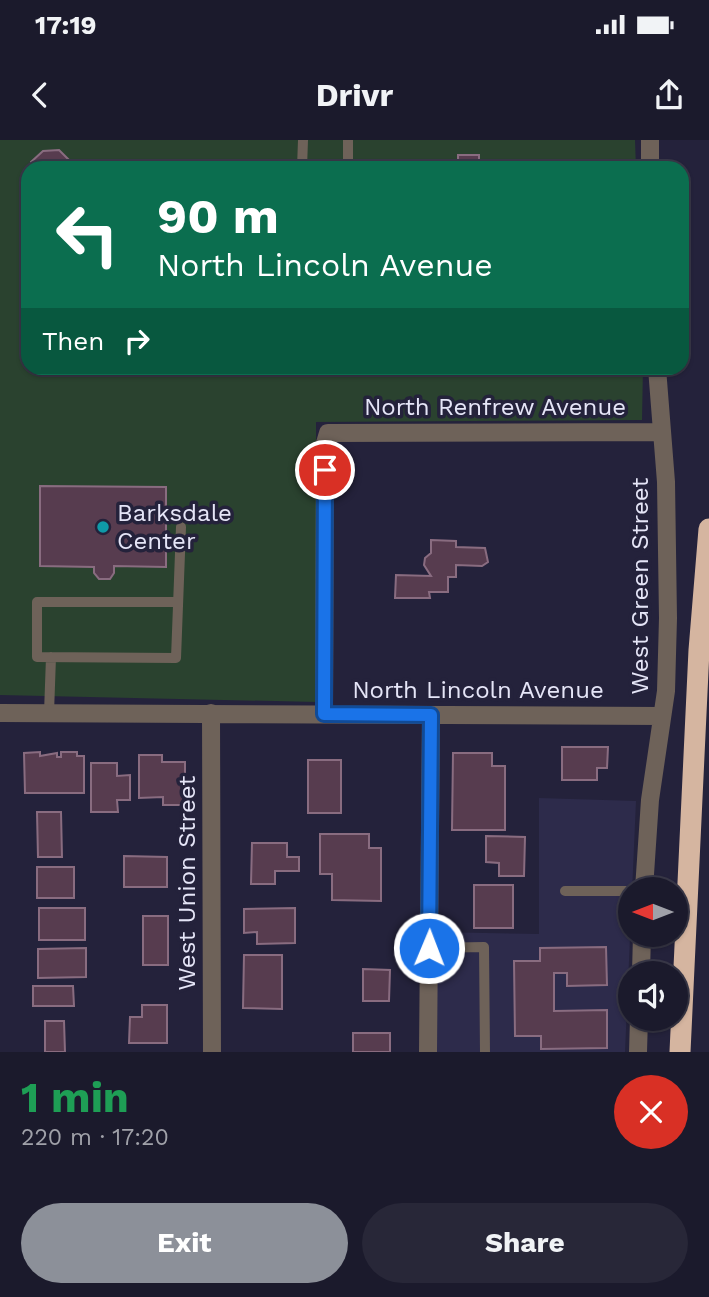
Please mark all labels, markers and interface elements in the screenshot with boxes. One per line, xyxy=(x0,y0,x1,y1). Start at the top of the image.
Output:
text: 17:19 xyxy=(35,10,97,40)
icon: back xyxy=(21,76,59,114)
text: Drivr xyxy=(316,76,393,114)
icon: share xyxy=(650,76,688,114)
text: 90 m xyxy=(157,187,279,245)
icon: left xyxy=(42,189,133,280)
text: North Lincoln Avenue xyxy=(157,246,493,284)
icon: right xyxy=(118,322,156,360)
text: Then xyxy=(42,326,104,356)
street label: North Renfrew Avenue xyxy=(364,393,626,421)
pin xyxy=(295,440,355,500)
icon: arrive xyxy=(306,451,344,489)
street label: West Green Street xyxy=(626,478,654,694)
place label: Barksdale Center xyxy=(117,499,232,555)
marker: Barksdale Center xyxy=(95,519,111,535)
street label: North Lincoln Avenue xyxy=(352,676,604,704)
street label: West Union Street xyxy=(173,776,201,990)
north arrow xyxy=(618,877,688,947)
map controls xyxy=(618,877,688,1031)
position arrow xyxy=(392,911,466,985)
button: sound xyxy=(618,961,688,1031)
text: 1 min xyxy=(21,1073,129,1122)
button: close xyxy=(614,1075,688,1149)
text: 220 m · 17:20 xyxy=(21,1124,169,1151)
button: Exit xyxy=(21,1203,348,1283)
button: Share xyxy=(362,1203,688,1283)

